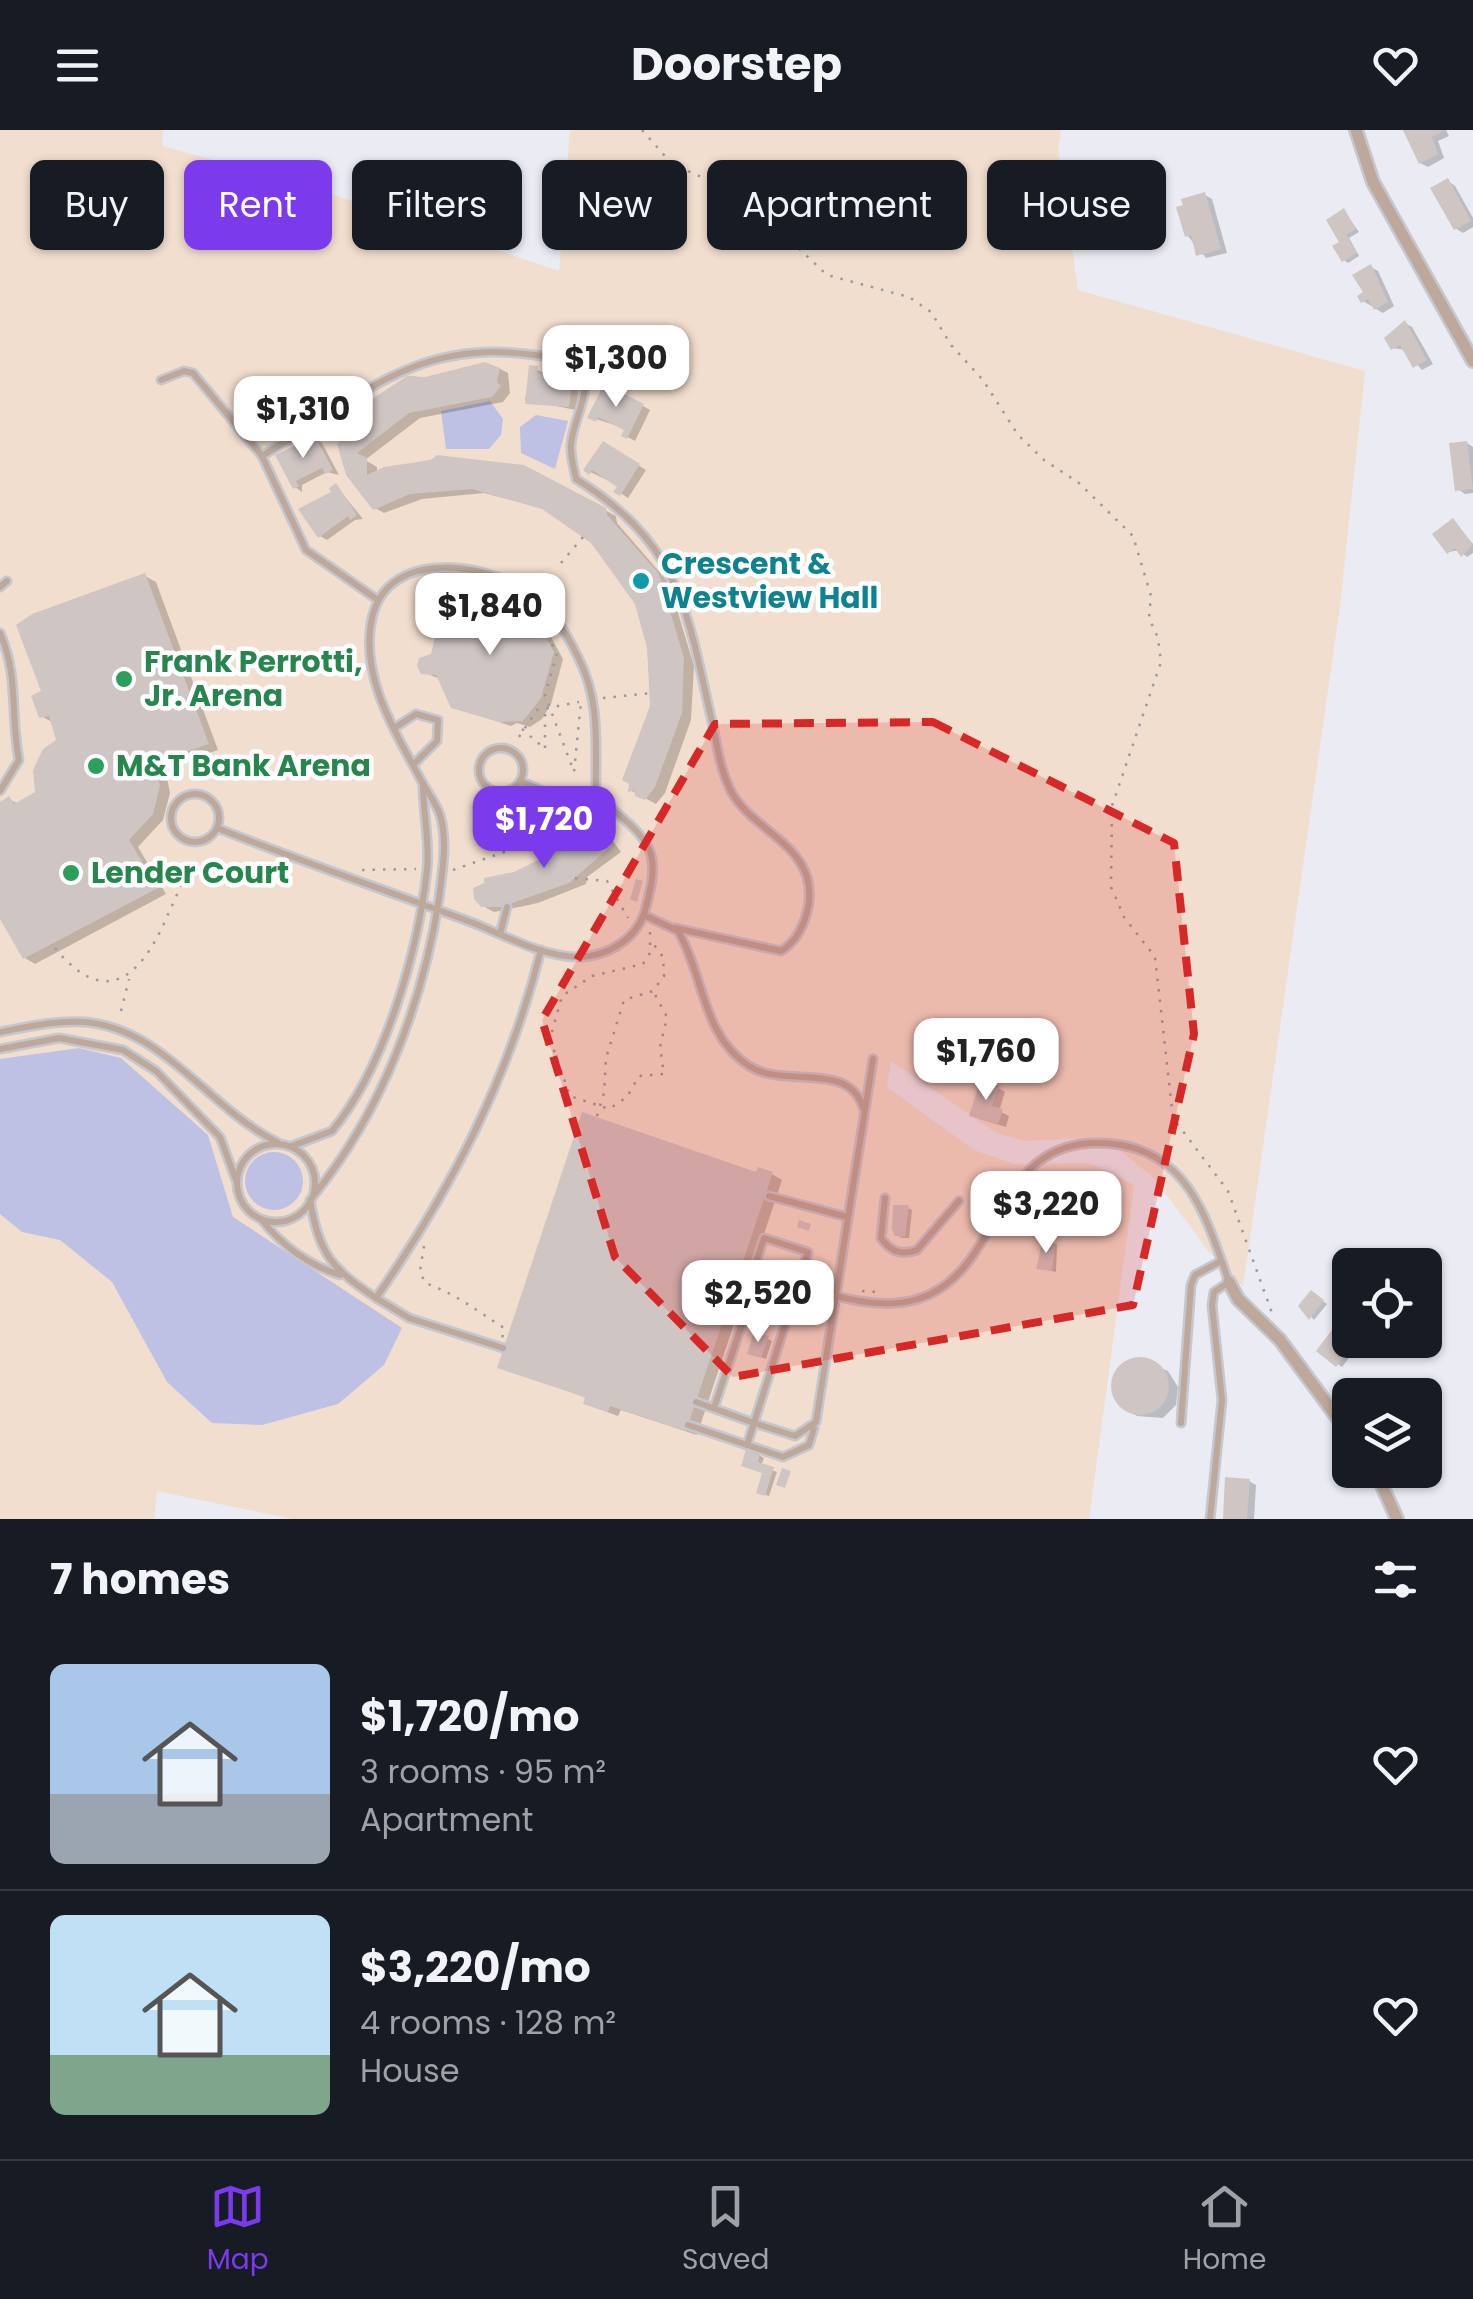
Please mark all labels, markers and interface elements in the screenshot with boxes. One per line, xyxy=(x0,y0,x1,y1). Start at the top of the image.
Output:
text: Doorstep xyxy=(631,33,842,96)
icon: menu xyxy=(50,38,105,93)
icon: heart xyxy=(1368,38,1423,93)
chip: Buy xyxy=(30,160,164,250)
chip: Rent xyxy=(184,160,332,250)
chip: Filters xyxy=(352,160,522,250)
chip: New xyxy=(542,160,687,250)
chip: Apartment xyxy=(707,160,967,250)
chip: House xyxy=(987,160,1166,250)
pin: $1,300 xyxy=(535,325,697,410)
text: $1,300 xyxy=(564,335,668,380)
pin: $1,310 xyxy=(222,376,384,461)
text: $1,310 xyxy=(256,386,350,431)
place label: Crescent & Westview Hall xyxy=(661,542,878,619)
marker: Crescent & Westview Hall xyxy=(630,570,652,592)
pin: $1,840 xyxy=(409,573,571,658)
text: $1,840 xyxy=(437,583,543,628)
place label: Frank Perrotti, Jr. Arena xyxy=(144,640,363,717)
marker: Frank Perrotti, Jr. Arena xyxy=(113,668,135,690)
place label: M&T Bank Arena xyxy=(116,744,371,787)
marker: M&T Bank Arena xyxy=(85,755,107,777)
pin: $1,720 xyxy=(463,786,625,871)
text: $1,720 xyxy=(495,796,593,841)
place label: Lender Court xyxy=(91,851,289,894)
marker: Lender Court xyxy=(60,862,82,884)
pin: $1,760 xyxy=(905,1018,1067,1103)
text: $1,760 xyxy=(936,1028,1036,1073)
pin: $3,220 xyxy=(965,1171,1127,1256)
text: $3,220 xyxy=(992,1181,1100,1226)
map controls xyxy=(1332,1248,1442,1488)
button: locate xyxy=(1332,1248,1442,1358)
pin: $2,520 xyxy=(677,1260,839,1345)
text: $2,520 xyxy=(704,1270,812,1315)
button: layers xyxy=(1332,1378,1442,1488)
text: 7 homes xyxy=(50,1550,230,1609)
icon: filters xyxy=(1368,1552,1423,1607)
text: $1,720/mo xyxy=(360,1687,580,1746)
icon: home xyxy=(130,1704,250,1824)
icon: heart xyxy=(1368,1737,1423,1792)
text: 3 rooms · 95 m² xyxy=(360,1749,606,1794)
text: Apartment xyxy=(360,1797,533,1842)
text: $3,220/mo xyxy=(360,1938,591,1997)
icon: home xyxy=(130,1955,250,2075)
icon: heart xyxy=(1368,1988,1423,2043)
text: 4 rooms · 128 m² xyxy=(360,2000,616,2045)
text: House xyxy=(360,2048,460,2093)
tab: Map xyxy=(207,2179,269,2281)
tab: Saved xyxy=(682,2179,769,2281)
tab: Home xyxy=(1183,2179,1266,2281)

